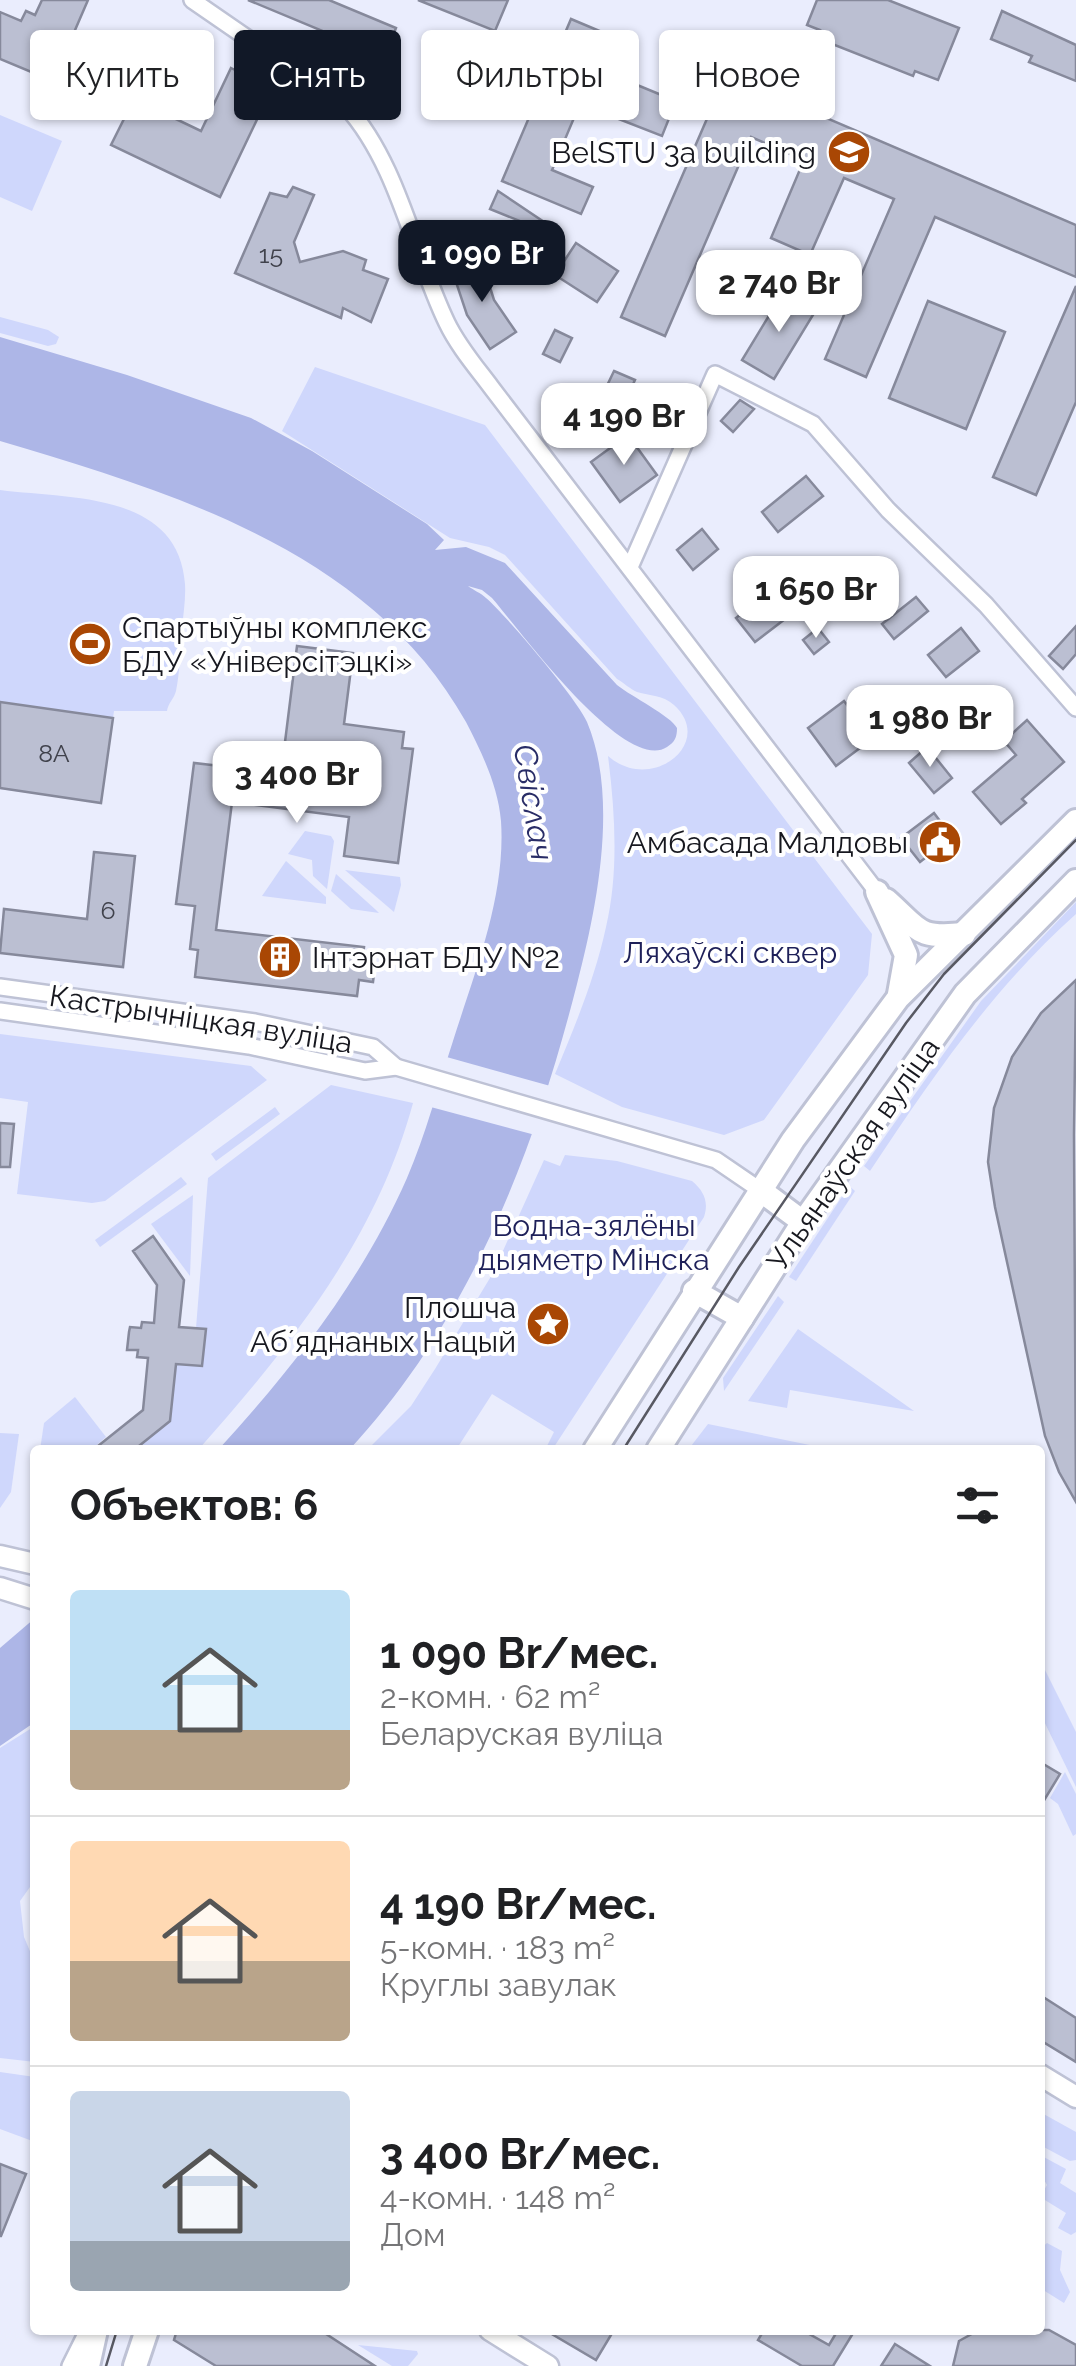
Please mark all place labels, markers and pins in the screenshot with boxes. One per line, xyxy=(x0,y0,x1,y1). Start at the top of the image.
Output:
school or university icon: BelSTU 3a building xyxy=(826,129,872,175)
place label: BelSTU 3a building xyxy=(551,135,816,170)
pin: 1 090 Br xyxy=(379,220,585,305)
pin: 2 740 Br xyxy=(676,250,882,335)
pin: 4 190 Br xyxy=(521,383,727,468)
pin: 1 650 Br xyxy=(713,556,919,641)
place label: Спартыўны комплекс БДУ «Універсітэцкі» xyxy=(122,610,428,679)
sports icon: Спартыўны комплекс БДУ «Універсітэцкі» xyxy=(67,621,113,667)
pin: 1 980 Br xyxy=(827,685,1033,770)
pin: 3 400 Br xyxy=(194,741,400,826)
public building icon: Амбасада Малдовы xyxy=(917,819,963,865)
place label: Амбасада Малдовы xyxy=(627,825,908,860)
building icon: Інтэрнат БДУ №2 xyxy=(257,934,303,980)
place label: Інтэрнат БДУ №2 xyxy=(312,940,560,975)
place label: Плошча Абʼяднаных Нацый xyxy=(250,1290,516,1359)
place icon: Плошча Абʼяднаных Нацый xyxy=(525,1301,571,1347)

